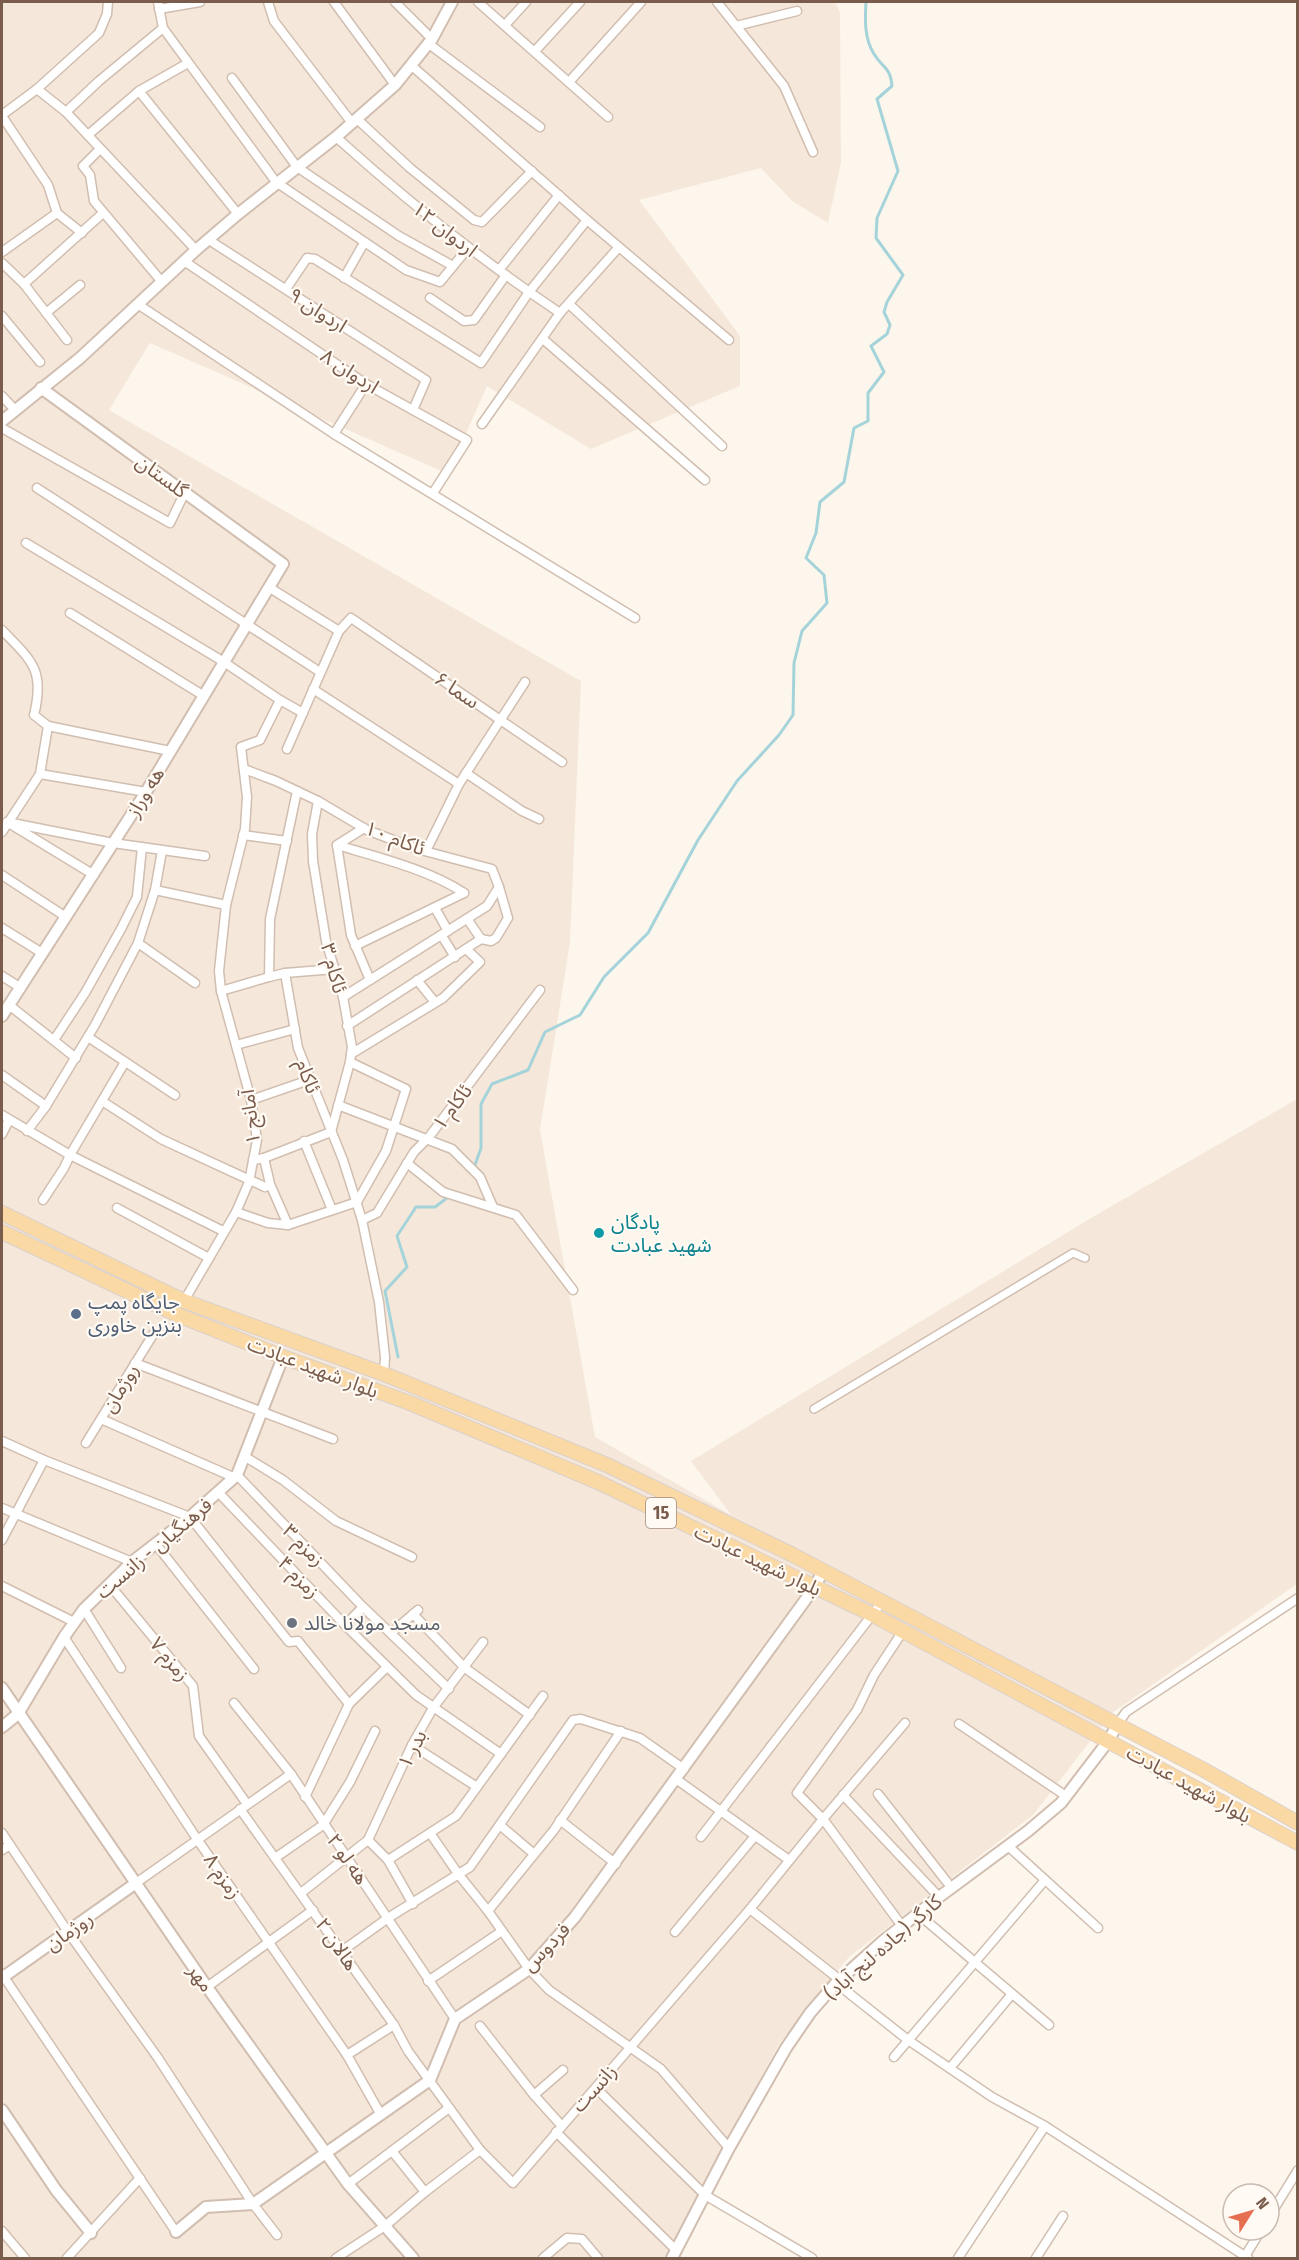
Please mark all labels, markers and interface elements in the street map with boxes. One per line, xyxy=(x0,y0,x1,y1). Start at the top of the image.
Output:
street label: اردوان ۱۲ xyxy=(408,196,482,262)
street label: اردوان ۹ xyxy=(284,282,352,338)
street label: اردوان ۸ xyxy=(316,343,384,399)
street label: گلستان xyxy=(131,449,193,503)
street label: سما ۶ xyxy=(430,666,484,714)
street label: هه وراز xyxy=(120,763,169,822)
street label: ئاکام ۱۰ xyxy=(360,816,428,863)
street label: ئاکام ۳ xyxy=(313,940,352,997)
street label: ئاکام xyxy=(288,1055,325,1098)
street label: ئاکام ۱ xyxy=(427,1079,479,1136)
street label: آمانج ۱ xyxy=(235,1086,268,1146)
place label: پادگان شهید عبادت xyxy=(611,1210,712,1257)
marker: پادگان شهید عبادت xyxy=(592,1226,606,1240)
place label: جایگاه پمپ بنزین خاوری xyxy=(88,1290,182,1337)
marker: جایگاه پمپ بنزین خاوری xyxy=(69,1307,83,1321)
street label: بلوار شهید عبادت xyxy=(244,1331,382,1403)
street label: روژمان xyxy=(96,1359,144,1417)
street label: فرهنگیان - زانست xyxy=(91,1492,217,1604)
road number: 15 xyxy=(646,1498,676,1528)
street label: زمزم ۳ xyxy=(276,1519,330,1573)
street label: بلوار شهید عبادت xyxy=(691,1519,825,1601)
street label: زمزم ۴ xyxy=(271,1551,325,1605)
place label: مسجد مولانا خالد xyxy=(304,1611,441,1635)
marker: مسجد مولانا خالد xyxy=(285,1616,299,1630)
street label: زمزم ۷ xyxy=(143,1632,195,1688)
street label: بدر ۱ xyxy=(392,1726,432,1772)
street label: بلوار شهید عبادت xyxy=(1123,1740,1255,1828)
street label: هه لو ۲ xyxy=(322,1829,374,1889)
street label: زمزم ۸ xyxy=(196,1849,247,1905)
street label: کارگر (جاده لنج آباد) xyxy=(819,1889,949,2007)
street label: روژمان xyxy=(40,1906,98,1956)
street label: هالان ۲ xyxy=(310,1913,364,1975)
street label: فردوس xyxy=(517,1917,575,1977)
street label: مهر xyxy=(182,1959,219,1997)
street label: زانست xyxy=(566,2059,622,2117)
north arrow xyxy=(1221,2182,1281,2242)
text: N xyxy=(1252,2194,1273,2213)

